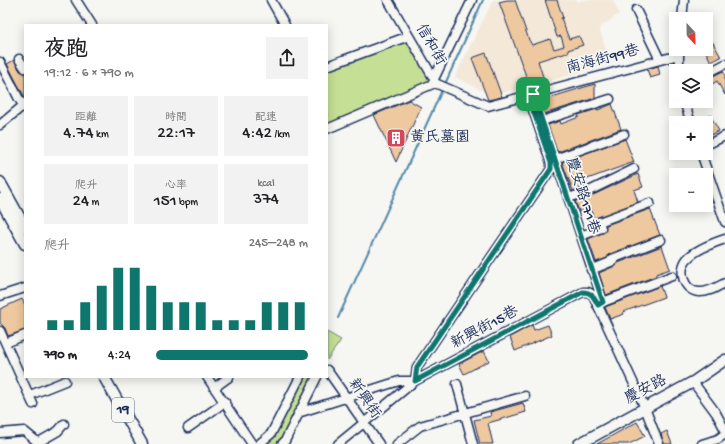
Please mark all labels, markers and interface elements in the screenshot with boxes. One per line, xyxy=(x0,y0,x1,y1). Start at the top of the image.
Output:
north arrow xyxy=(669,12,713,56)
map controls xyxy=(669,12,713,212)
street label: 信和街 xyxy=(411,21,449,69)
button: share xyxy=(266,37,308,79)
text: 夜跑 xyxy=(44,38,88,64)
street label: 南海街99巷 xyxy=(564,41,642,78)
button: layers xyxy=(669,64,713,108)
text: 19:12 · 6 × 790 m xyxy=(44,66,134,81)
pin xyxy=(516,77,550,111)
icon: arrive xyxy=(522,83,544,105)
text: 距離 xyxy=(75,112,97,124)
text: 時間 xyxy=(165,112,187,124)
text: 配速 xyxy=(255,112,277,124)
button: + xyxy=(669,116,713,160)
text: 4.74 xyxy=(63,124,93,144)
text: 22:17 xyxy=(157,124,195,144)
text: 4:42 xyxy=(242,124,272,144)
building icon: 黃氏墓園 xyxy=(385,127,407,149)
text: km xyxy=(93,129,109,141)
text: /km xyxy=(272,129,290,141)
place label: 黃氏墓園 xyxy=(410,129,470,147)
street label: 慶安路171巷 xyxy=(561,155,603,237)
button: − xyxy=(669,168,713,212)
text: kcal xyxy=(257,178,275,190)
text: 爬升 xyxy=(75,180,97,192)
text: 心率 xyxy=(165,180,187,192)
text: 374 xyxy=(253,190,279,210)
text: 24 xyxy=(73,192,89,212)
text: 151 xyxy=(154,192,177,212)
text: m xyxy=(89,197,99,209)
text: bpm xyxy=(177,197,198,209)
text: 245–248 m xyxy=(249,236,308,251)
text: 爬升 xyxy=(44,239,70,254)
street label: 新興街15巷 xyxy=(448,303,522,353)
text: 790 m xyxy=(44,348,77,363)
text: 4:24 xyxy=(108,348,131,363)
street label: 慶安路 xyxy=(622,371,670,409)
street label: 新興街 xyxy=(344,375,384,423)
road number: 19 xyxy=(112,398,134,422)

